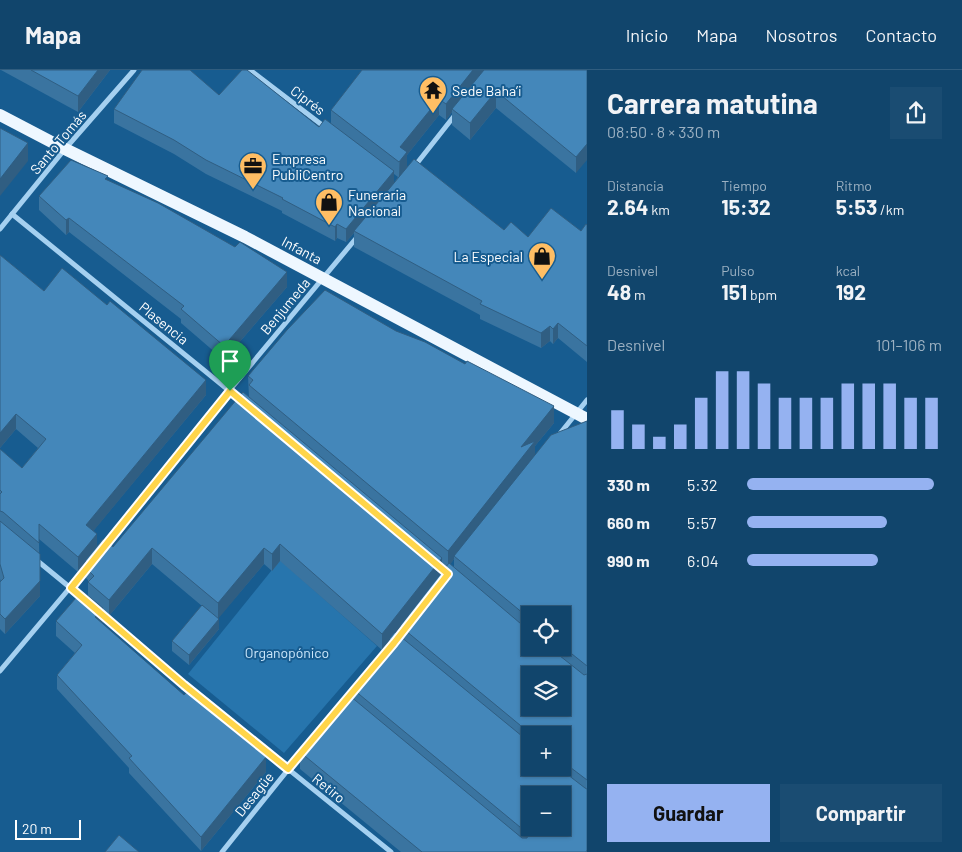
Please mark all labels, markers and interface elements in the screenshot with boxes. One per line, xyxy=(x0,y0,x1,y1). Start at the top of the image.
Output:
text: Mapa xyxy=(25,20,81,49)
text: Inicio xyxy=(626,24,668,46)
text: Mapa xyxy=(696,24,738,46)
text: Nosotros xyxy=(766,24,837,46)
text: Contacto xyxy=(865,24,937,46)
temple icon: Sede Baha’i xyxy=(418,75,448,114)
street label: Ciprés xyxy=(287,82,329,119)
place label: Sede Baha’i xyxy=(452,82,522,99)
text: Carrera matutina xyxy=(607,86,818,120)
button: share xyxy=(890,87,942,139)
street label: Santo Tomás xyxy=(26,106,90,177)
text: 08:50 · 8 × 330 m xyxy=(607,122,720,141)
place label: Empresa PubliCentro xyxy=(272,150,343,183)
office icon: Empresa PubliCentro xyxy=(238,151,268,190)
text: Distancia xyxy=(607,177,664,194)
text: Tiempo xyxy=(721,177,767,194)
text: Ritmo xyxy=(836,177,872,194)
place label: Funeraria Nacional xyxy=(348,186,406,219)
shop icon: Funeraria Nacional xyxy=(314,187,344,226)
text: 2.64 xyxy=(607,194,648,219)
text: 15:32 xyxy=(721,194,771,219)
text: 5:53 xyxy=(836,194,877,219)
text: km xyxy=(648,201,670,218)
text: /km xyxy=(877,201,904,218)
street label: Infanta xyxy=(279,232,325,268)
shop icon: La Especial xyxy=(527,241,557,280)
place label: La Especial xyxy=(454,248,523,265)
text: Desnivel xyxy=(607,262,658,279)
text: Pulso xyxy=(721,262,755,279)
text: kcal xyxy=(836,262,860,279)
street label: Benjumeda xyxy=(256,274,314,338)
text: 48 xyxy=(607,279,631,304)
text: 151 xyxy=(721,279,747,304)
text: 192 xyxy=(836,279,866,304)
text: m xyxy=(631,286,645,303)
text: bpm xyxy=(747,286,777,303)
street label: Plasencia xyxy=(136,298,192,348)
text: Desnivel xyxy=(607,335,665,354)
text: 101–106 m xyxy=(876,335,942,354)
pin xyxy=(209,340,251,391)
icon: arrive xyxy=(216,347,244,375)
text: 330 m xyxy=(607,475,650,494)
text: 5:32 xyxy=(687,475,717,494)
text: 660 m xyxy=(607,513,650,532)
text: 5:57 xyxy=(687,513,716,532)
text: 990 m xyxy=(607,551,650,570)
text: 6:04 xyxy=(687,551,719,570)
map controls xyxy=(521,606,571,836)
button: locate xyxy=(521,606,571,656)
park label: Organopónico xyxy=(245,644,329,661)
button: layers xyxy=(521,666,571,716)
button: + xyxy=(521,726,571,776)
street label: Desagüe xyxy=(231,768,277,820)
street label: Retiro xyxy=(309,770,349,806)
button: Guardar xyxy=(607,784,770,842)
button: Compartir xyxy=(780,784,942,842)
button: − xyxy=(521,786,571,836)
scale bar xyxy=(15,817,81,840)
text: 20 m xyxy=(22,820,52,837)

